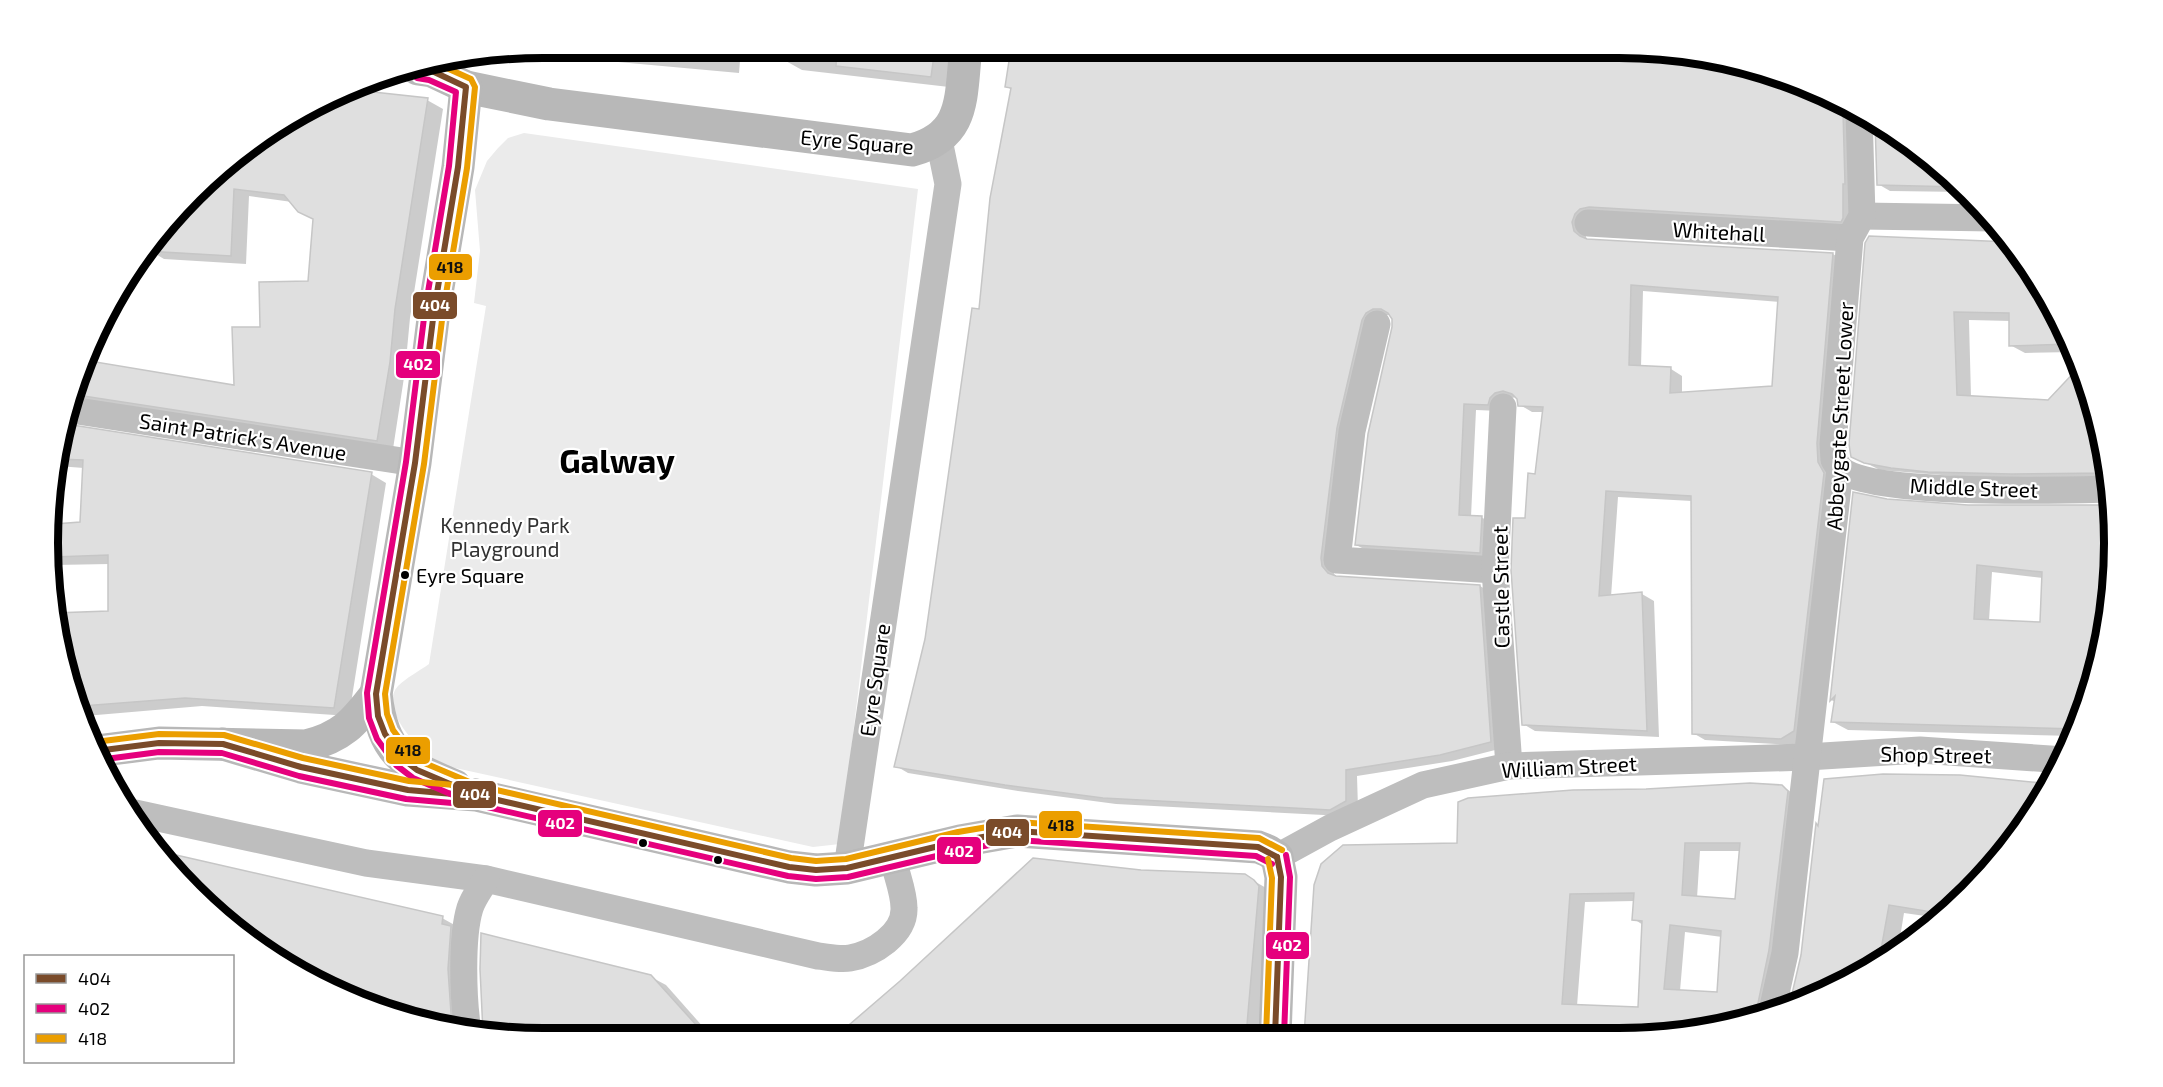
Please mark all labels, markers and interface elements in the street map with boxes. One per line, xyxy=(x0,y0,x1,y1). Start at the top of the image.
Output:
street label: Eyre Square xyxy=(799,124,915,158)
street label: Whitehall xyxy=(1672,216,1767,246)
line badge: 418 xyxy=(428,253,473,281)
text: 418 xyxy=(436,257,464,276)
line badge: 404 xyxy=(412,291,458,320)
text: 404 xyxy=(420,295,450,314)
street label: Abbeygate Street Lower xyxy=(1821,300,1858,531)
line badge: 402 xyxy=(395,350,441,379)
text: 402 xyxy=(403,354,433,373)
street label: Saint Patrick's Avenue xyxy=(138,407,348,465)
district label: Galway xyxy=(559,440,675,480)
street label: Middle Street xyxy=(1909,472,2039,502)
park label: Kennedy Park Playground xyxy=(440,512,570,561)
street label: Castle Street xyxy=(1486,525,1514,649)
place label: Eyre Square xyxy=(416,563,524,587)
marker: Eyre Square xyxy=(399,569,411,581)
street label: Eyre Square xyxy=(854,622,894,738)
line badge: 418 xyxy=(385,736,431,765)
text: 418 xyxy=(394,740,422,759)
street label: Shop Street xyxy=(1880,741,1992,767)
street label: William Street xyxy=(1501,750,1637,782)
line badge: 404 xyxy=(452,780,497,809)
text: 404 xyxy=(460,784,490,803)
line badge: 402 xyxy=(537,809,583,838)
line badge: 418 xyxy=(1038,810,1083,839)
text: 402 xyxy=(545,813,575,832)
text: 418 xyxy=(1047,815,1075,834)
line badge: 404 xyxy=(985,818,1030,847)
text: 404 xyxy=(992,822,1022,841)
line badge: 402 xyxy=(936,836,982,865)
unlabelled marker xyxy=(637,837,649,849)
text: 402 xyxy=(944,841,974,860)
unlabelled marker xyxy=(712,854,724,866)
line badge: 402 xyxy=(1265,931,1310,960)
text: 402 xyxy=(1272,935,1302,954)
legend xyxy=(24,955,234,1063)
text: 404 xyxy=(78,967,111,989)
text: 402 xyxy=(78,997,110,1019)
text: 418 xyxy=(78,1027,107,1049)

